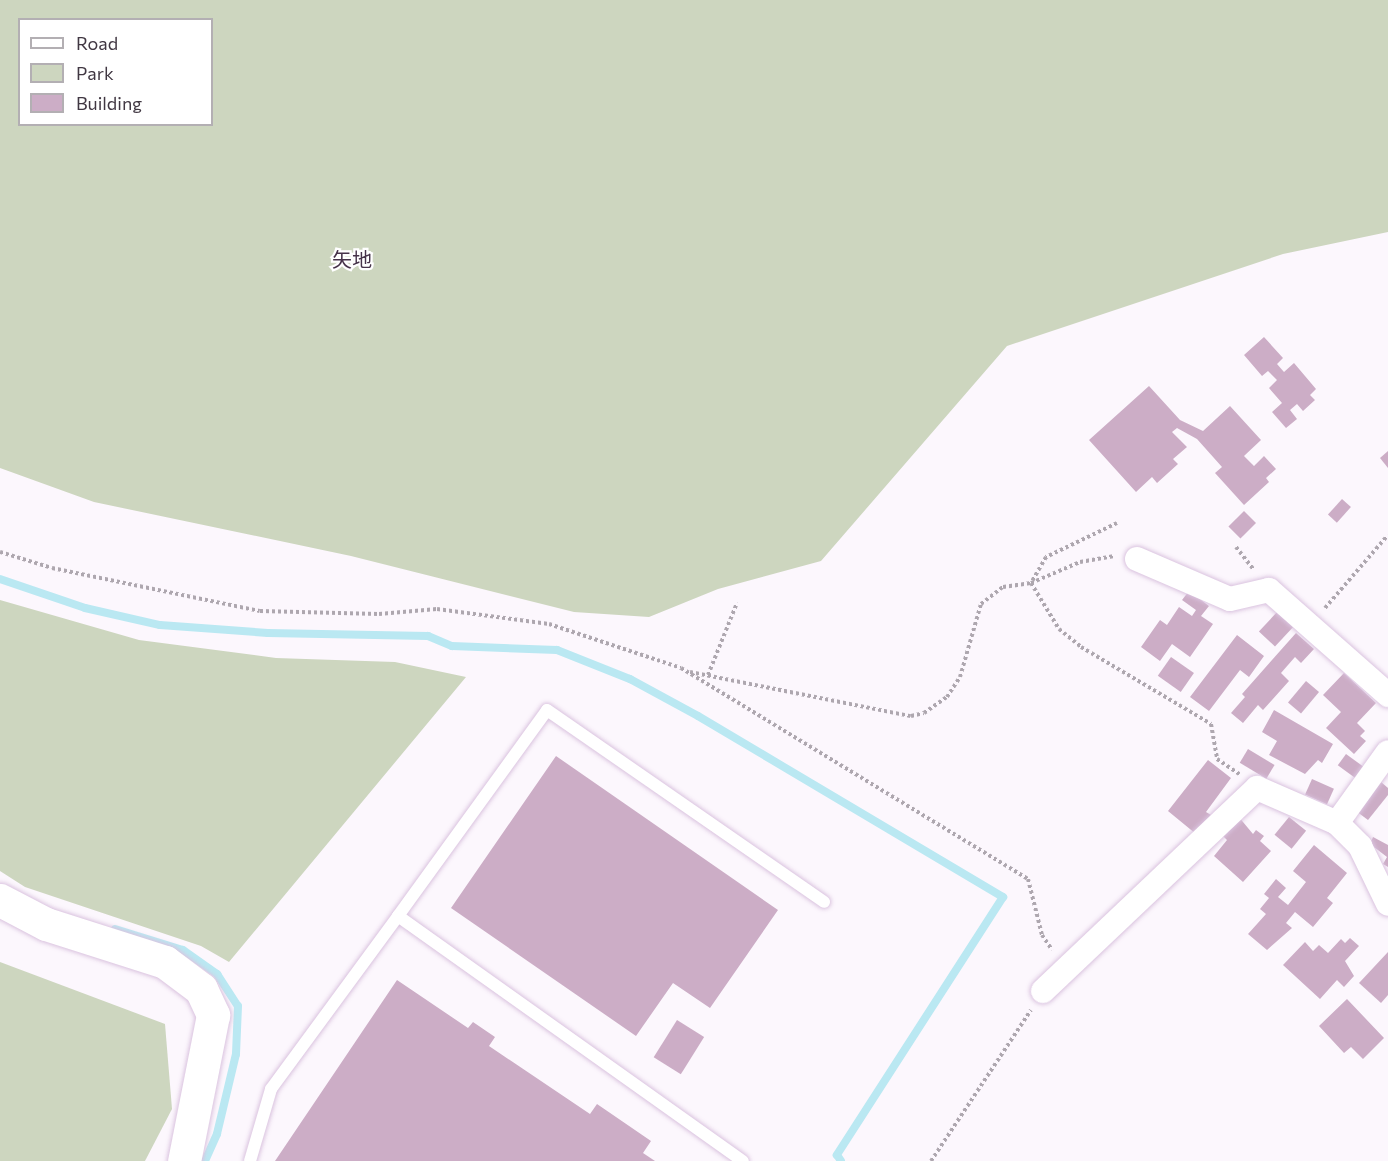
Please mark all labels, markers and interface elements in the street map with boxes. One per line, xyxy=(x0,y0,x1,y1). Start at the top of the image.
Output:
legend xyxy=(18,18,213,126)
text: Road xyxy=(76,32,118,54)
text: Park xyxy=(76,62,114,84)
text: Building xyxy=(76,92,142,114)
district label: 矢地 xyxy=(332,247,372,271)

